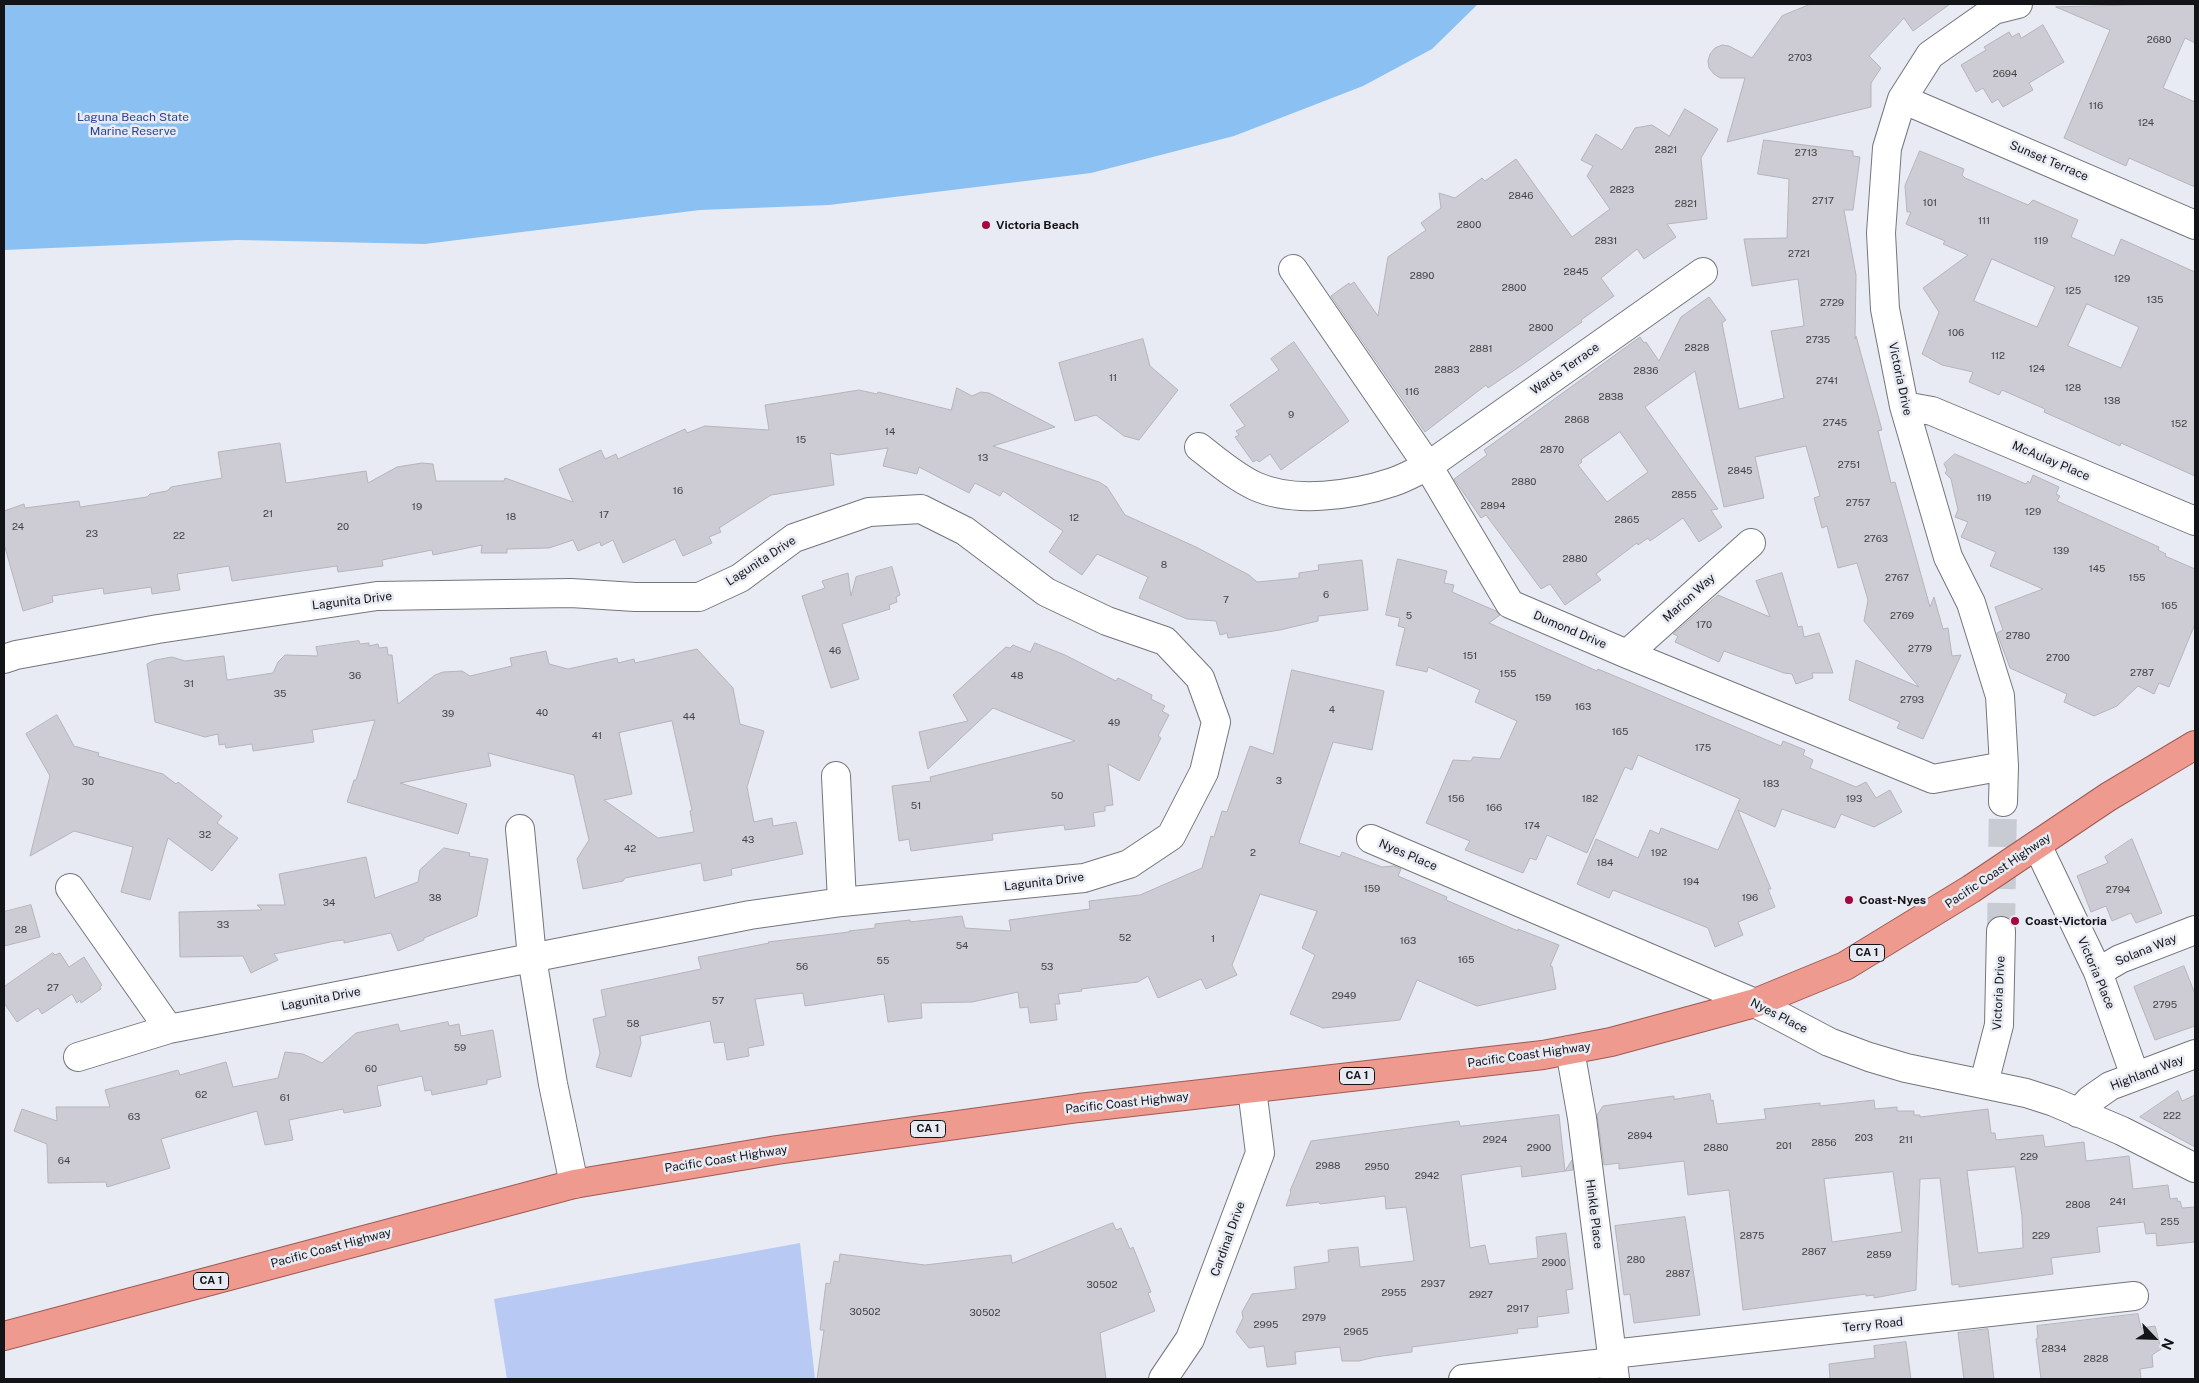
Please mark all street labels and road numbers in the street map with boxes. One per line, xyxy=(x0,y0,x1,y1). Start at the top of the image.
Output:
street label: Sunset Terrace xyxy=(2007,138,2091,184)
street label: Wards Terrace xyxy=(1528,340,1602,398)
street label: Victoria Drive xyxy=(1885,341,1915,417)
street label: McAulay Place xyxy=(2010,438,2092,484)
street label: Lagunita Drive xyxy=(723,533,799,589)
street label: Marion Way xyxy=(1660,571,1718,625)
street label: Lagunita Drive xyxy=(311,589,393,613)
street label: Dumond Drive xyxy=(1531,608,1609,652)
street label: Pacific Coast Highway xyxy=(1942,830,2054,912)
street label: Nyes Place xyxy=(1377,836,1439,874)
street label: Lagunita Drive xyxy=(1003,870,1085,894)
street label: Solana Way xyxy=(2113,931,2179,969)
street label: Victoria Place xyxy=(2074,935,2118,1011)
road number: CA 1 xyxy=(1850,944,1884,961)
street label: Victoria Drive xyxy=(1990,955,2008,1031)
street label: Lagunita Drive xyxy=(280,984,362,1014)
street label: Nyes Place xyxy=(1748,995,1810,1037)
street label: Pacific Coast Highway xyxy=(1467,1039,1591,1071)
street label: Highland Way xyxy=(2108,1052,2186,1094)
road number: CA 1 xyxy=(1340,1068,1374,1084)
street label: Pacific Coast Highway xyxy=(1064,1089,1190,1117)
road number: CA 1 xyxy=(910,1120,946,1138)
street label: Pacific Coast Highway xyxy=(664,1142,788,1176)
street label: Hinkle Place xyxy=(1583,1178,1605,1250)
street label: Cardinal Drive xyxy=(1208,1200,1248,1278)
street label: Pacific Coast Highway xyxy=(269,1225,393,1271)
road number: CA 1 xyxy=(194,1272,228,1290)
street label: Terry Road xyxy=(1842,1315,1904,1335)

